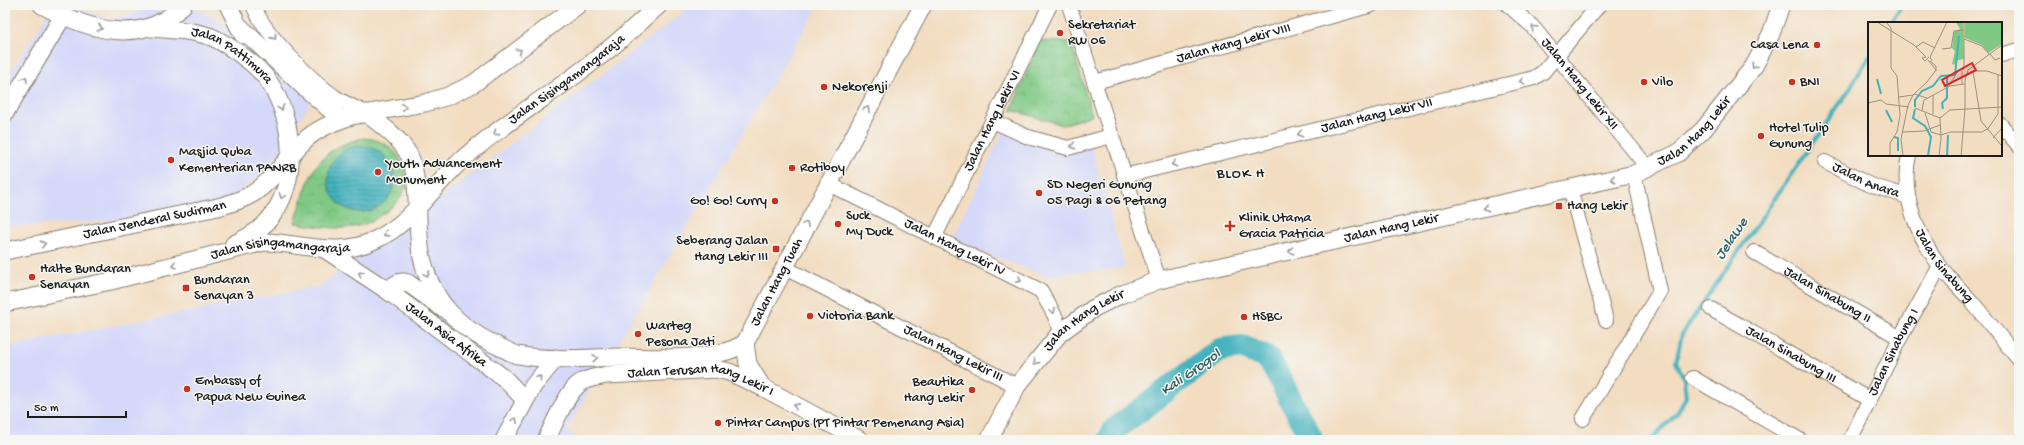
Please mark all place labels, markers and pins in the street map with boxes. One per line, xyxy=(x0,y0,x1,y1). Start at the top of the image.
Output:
place label: Sekretariat RW 06 xyxy=(1068,17,1136,50)
marker: Sekretariat RW 06 xyxy=(1055,28,1065,38)
place label: Casa Lena xyxy=(1751,37,1810,54)
marker: Casa Lena xyxy=(1812,40,1822,50)
place label: Vilo xyxy=(1651,74,1673,91)
place label: BNI xyxy=(1799,74,1820,91)
marker: Vilo xyxy=(1639,77,1649,87)
marker: BNI xyxy=(1787,77,1797,87)
place label: Nekorenji xyxy=(832,79,888,96)
marker: Nekorenji xyxy=(819,82,829,92)
place label: Hotel Tulip Gunung xyxy=(1769,120,1829,153)
marker: Hotel Tulip Gunung xyxy=(1756,131,1766,141)
place label: Masjid Quba Kementerian PANRB xyxy=(179,144,297,177)
marker: Masjid Quba Kementerian PANRB xyxy=(166,155,176,165)
place label: Youth Advancement Monument xyxy=(384,156,503,189)
place label: Rotiboy xyxy=(800,160,845,177)
marker: Rotiboy xyxy=(787,163,797,173)
marker: Youth Advancement Monument xyxy=(373,167,383,177)
place label: SD Negeri Gunung 05 Pagi & 06 Petang xyxy=(1047,177,1167,210)
marker: SD Negeri Gunung 05 Pagi & 06 Petang xyxy=(1034,188,1044,198)
place label: Go! Go! Curry xyxy=(690,193,767,210)
marker: Go! Go! Curry xyxy=(770,196,780,206)
place label: Hang Lekir xyxy=(1567,198,1628,215)
marker: Hang Lekir xyxy=(1554,201,1564,211)
place label: Suck My Duck xyxy=(846,208,894,241)
place label: Klinik Utama Gracia Patricia xyxy=(1239,210,1325,243)
marker: Suck My Duck xyxy=(833,219,843,229)
marker: Klinik Utama Gracia Patricia xyxy=(1224,220,1236,232)
place label: Seberang Jalan Hang Lekir III xyxy=(676,233,768,266)
marker: Seberang Jalan Hang Lekir III xyxy=(771,244,781,254)
place label: Halte Bundaran Senayan xyxy=(40,261,131,294)
marker: Halte Bundaran Senayan xyxy=(27,272,37,282)
place label: Bundaran Senayan 3 xyxy=(193,272,254,305)
marker: Bundaran Senayan 3 xyxy=(181,283,191,293)
place label: Victoria Bank xyxy=(817,308,895,325)
place label: HSBC xyxy=(1252,309,1283,326)
marker: Victoria Bank xyxy=(805,311,815,321)
marker: HSBC xyxy=(1239,312,1249,322)
place label: Warteg Pesona Jati xyxy=(645,318,715,351)
marker: Warteg Pesona Jati xyxy=(633,329,643,339)
place label: Embassy of Papua New Guinea xyxy=(194,373,307,406)
place label: Beautika Hang Lekir xyxy=(904,374,965,407)
marker: Embassy of Papua New Guinea xyxy=(182,384,192,394)
marker: Beautika Hang Lekir xyxy=(967,385,977,395)
place label: Pintar Campus (PT Pintar Pemenang Asia) xyxy=(725,415,965,432)
marker: Pintar Campus (PT Pintar Pemenang Asia) xyxy=(713,418,723,428)

